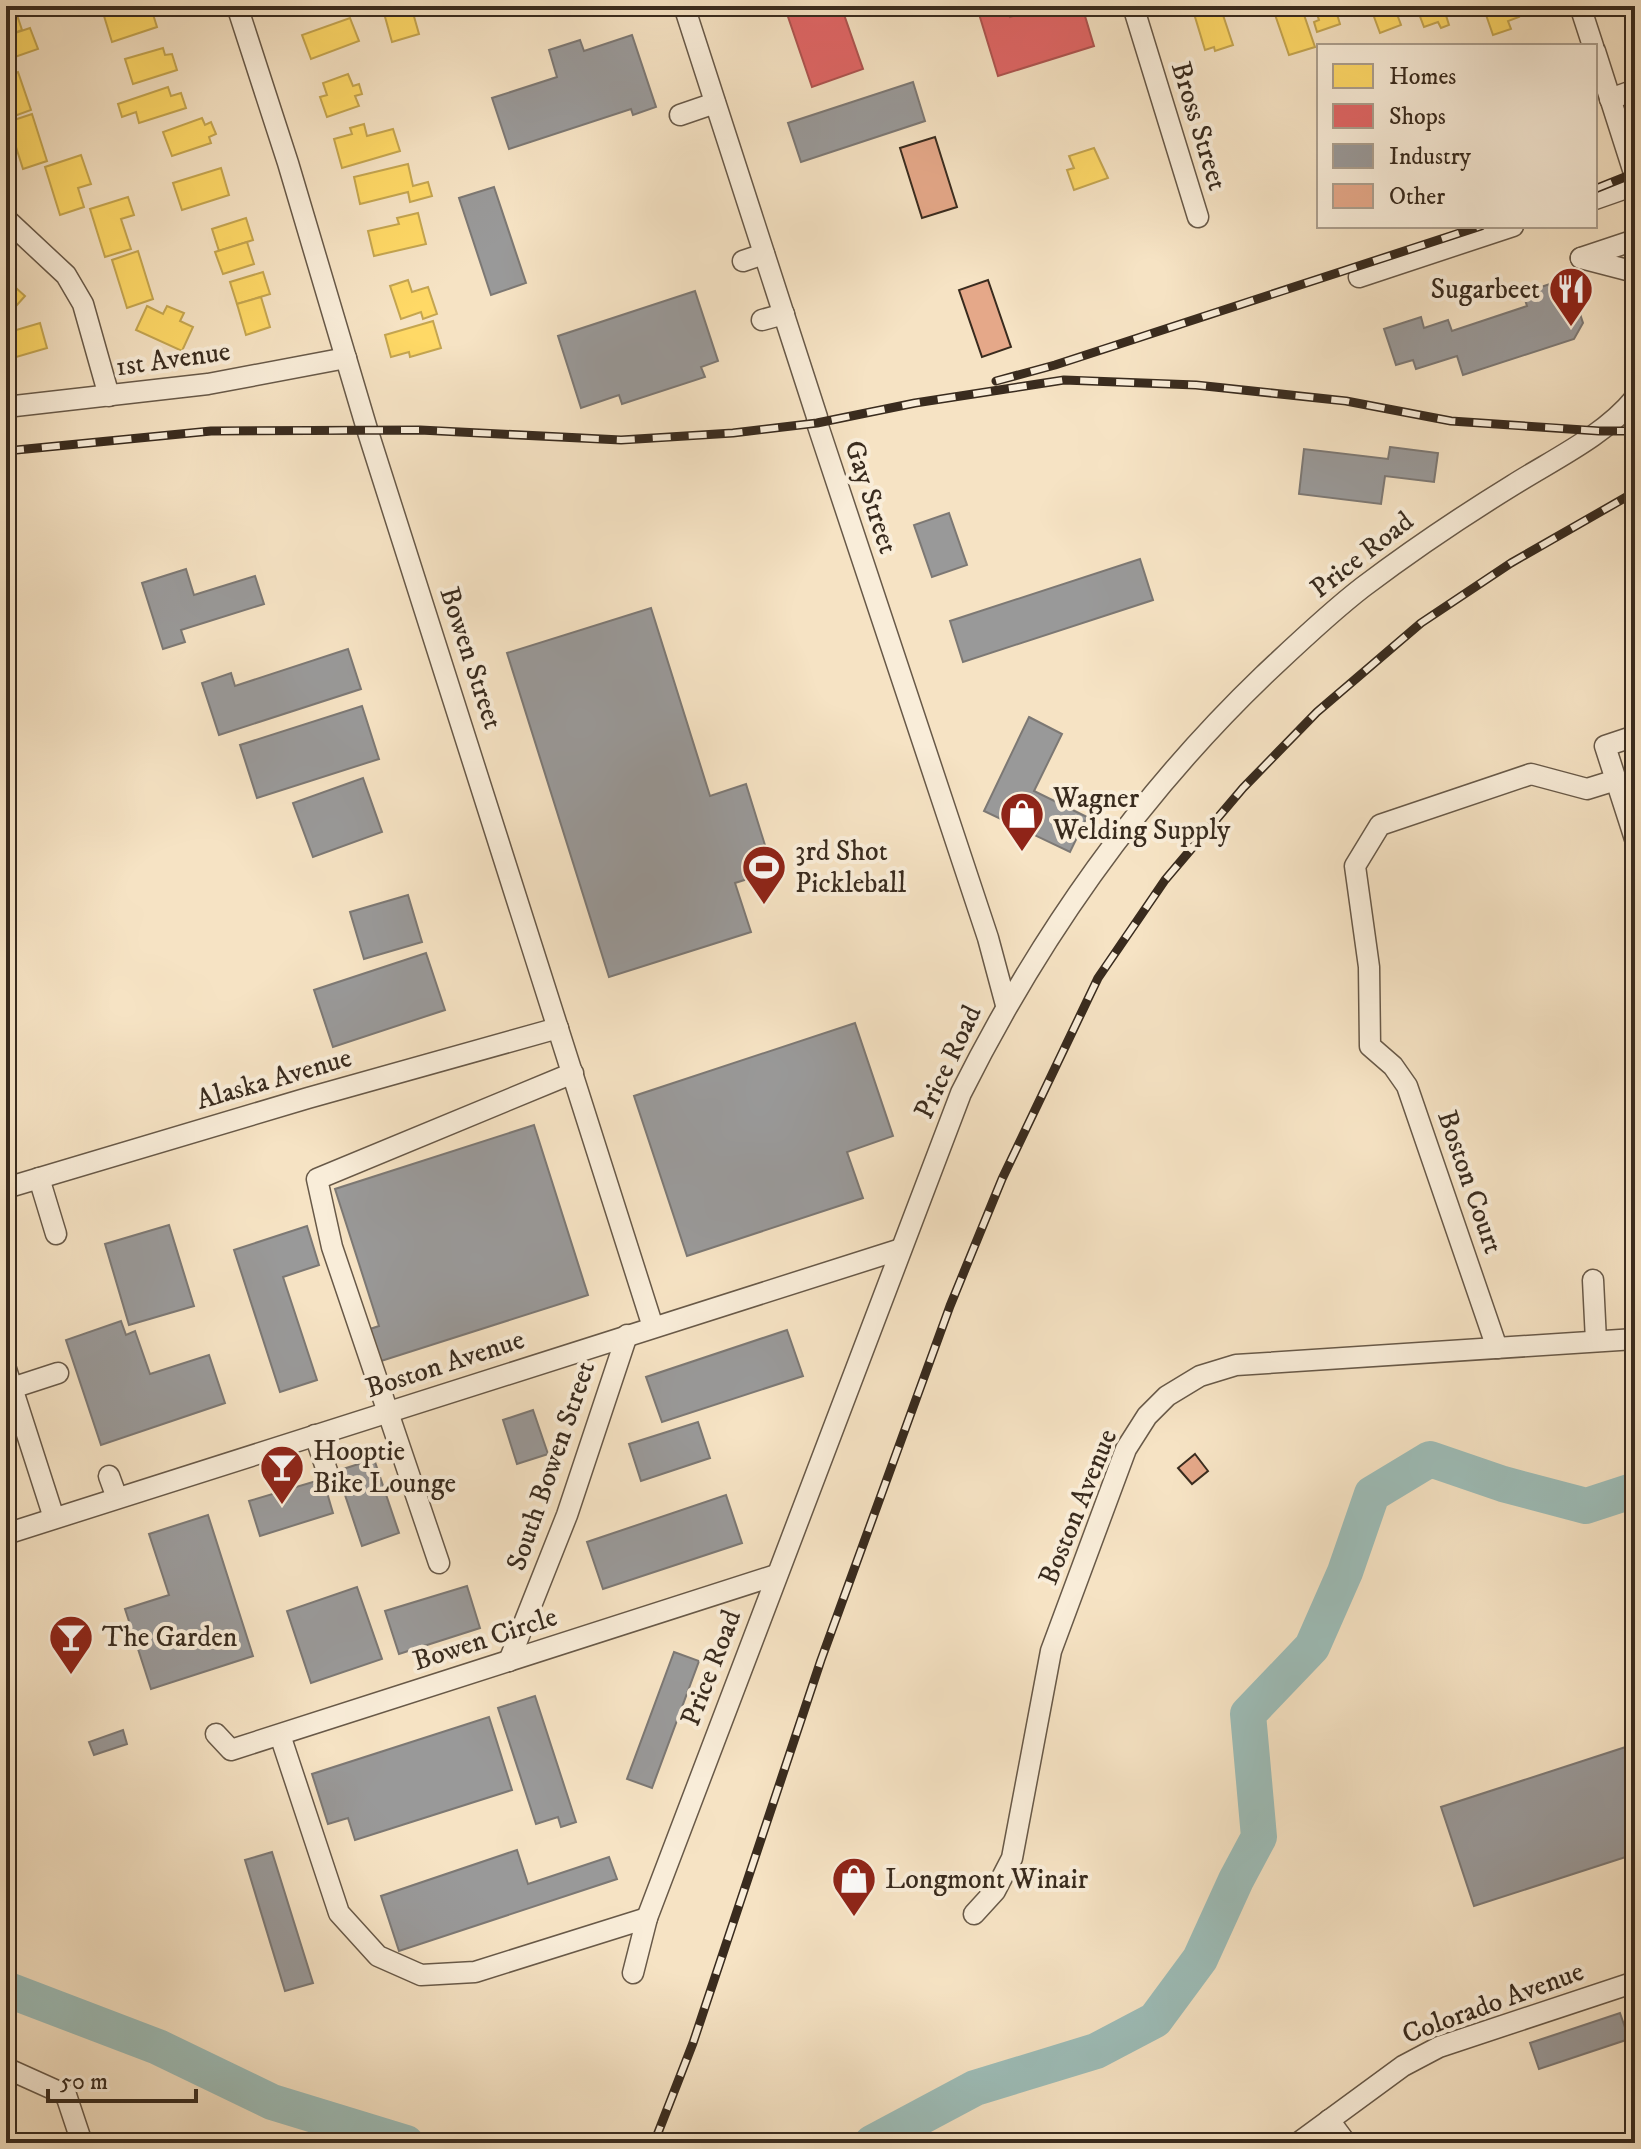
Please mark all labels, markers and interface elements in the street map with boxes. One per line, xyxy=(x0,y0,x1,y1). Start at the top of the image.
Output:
legend xyxy=(1317,44,1597,228)
street label: Bross Street xyxy=(1163,58,1235,195)
text: Homes xyxy=(1389,62,1456,92)
text: Shops xyxy=(1389,102,1446,132)
text: Industry xyxy=(1389,142,1472,172)
text: Other xyxy=(1389,182,1445,212)
restaurant icon: Sugarbeet xyxy=(1547,265,1595,328)
place label: Sugarbeet xyxy=(1431,272,1540,307)
street label: 1st Avenue xyxy=(113,334,233,384)
street label: Gay Street xyxy=(836,436,906,558)
street label: Price Road xyxy=(1303,504,1421,606)
street label: Bowen Street xyxy=(432,582,510,734)
place label: Wagner Welding Supply xyxy=(1052,781,1231,848)
shop icon: Wagner Welding Supply xyxy=(998,790,1046,853)
place label: 3rd Shot Pickleball xyxy=(795,834,907,901)
sports icon: 3rd Shot Pickleball xyxy=(740,843,788,906)
street label: Price Road xyxy=(906,1000,990,1124)
street label: Alaska Avenue xyxy=(192,1040,356,1118)
street label: Boston Court xyxy=(1429,1106,1511,1258)
street label: Boston Avenue xyxy=(361,1322,529,1406)
street label: South Bowen Street xyxy=(499,1357,603,1575)
street label: Boston Avenue xyxy=(1031,1424,1125,1590)
place label: Hooptie Bike Lounge xyxy=(313,1434,456,1501)
bar icon: Hooptie Bike Lounge xyxy=(258,1443,306,1506)
street label: Bowen Circle xyxy=(409,1599,561,1679)
street label: Price Road xyxy=(673,1605,749,1731)
bar icon: The Garden xyxy=(47,1613,95,1676)
place label: The Garden xyxy=(102,1620,238,1655)
shop icon: Longmont Winair xyxy=(830,1855,878,1918)
place label: Longmont Winair xyxy=(885,1862,1089,1897)
street label: Colorado Avenue xyxy=(1397,1954,1589,2052)
scale bar xyxy=(48,2053,196,2103)
text: 50 m xyxy=(60,2067,108,2097)

